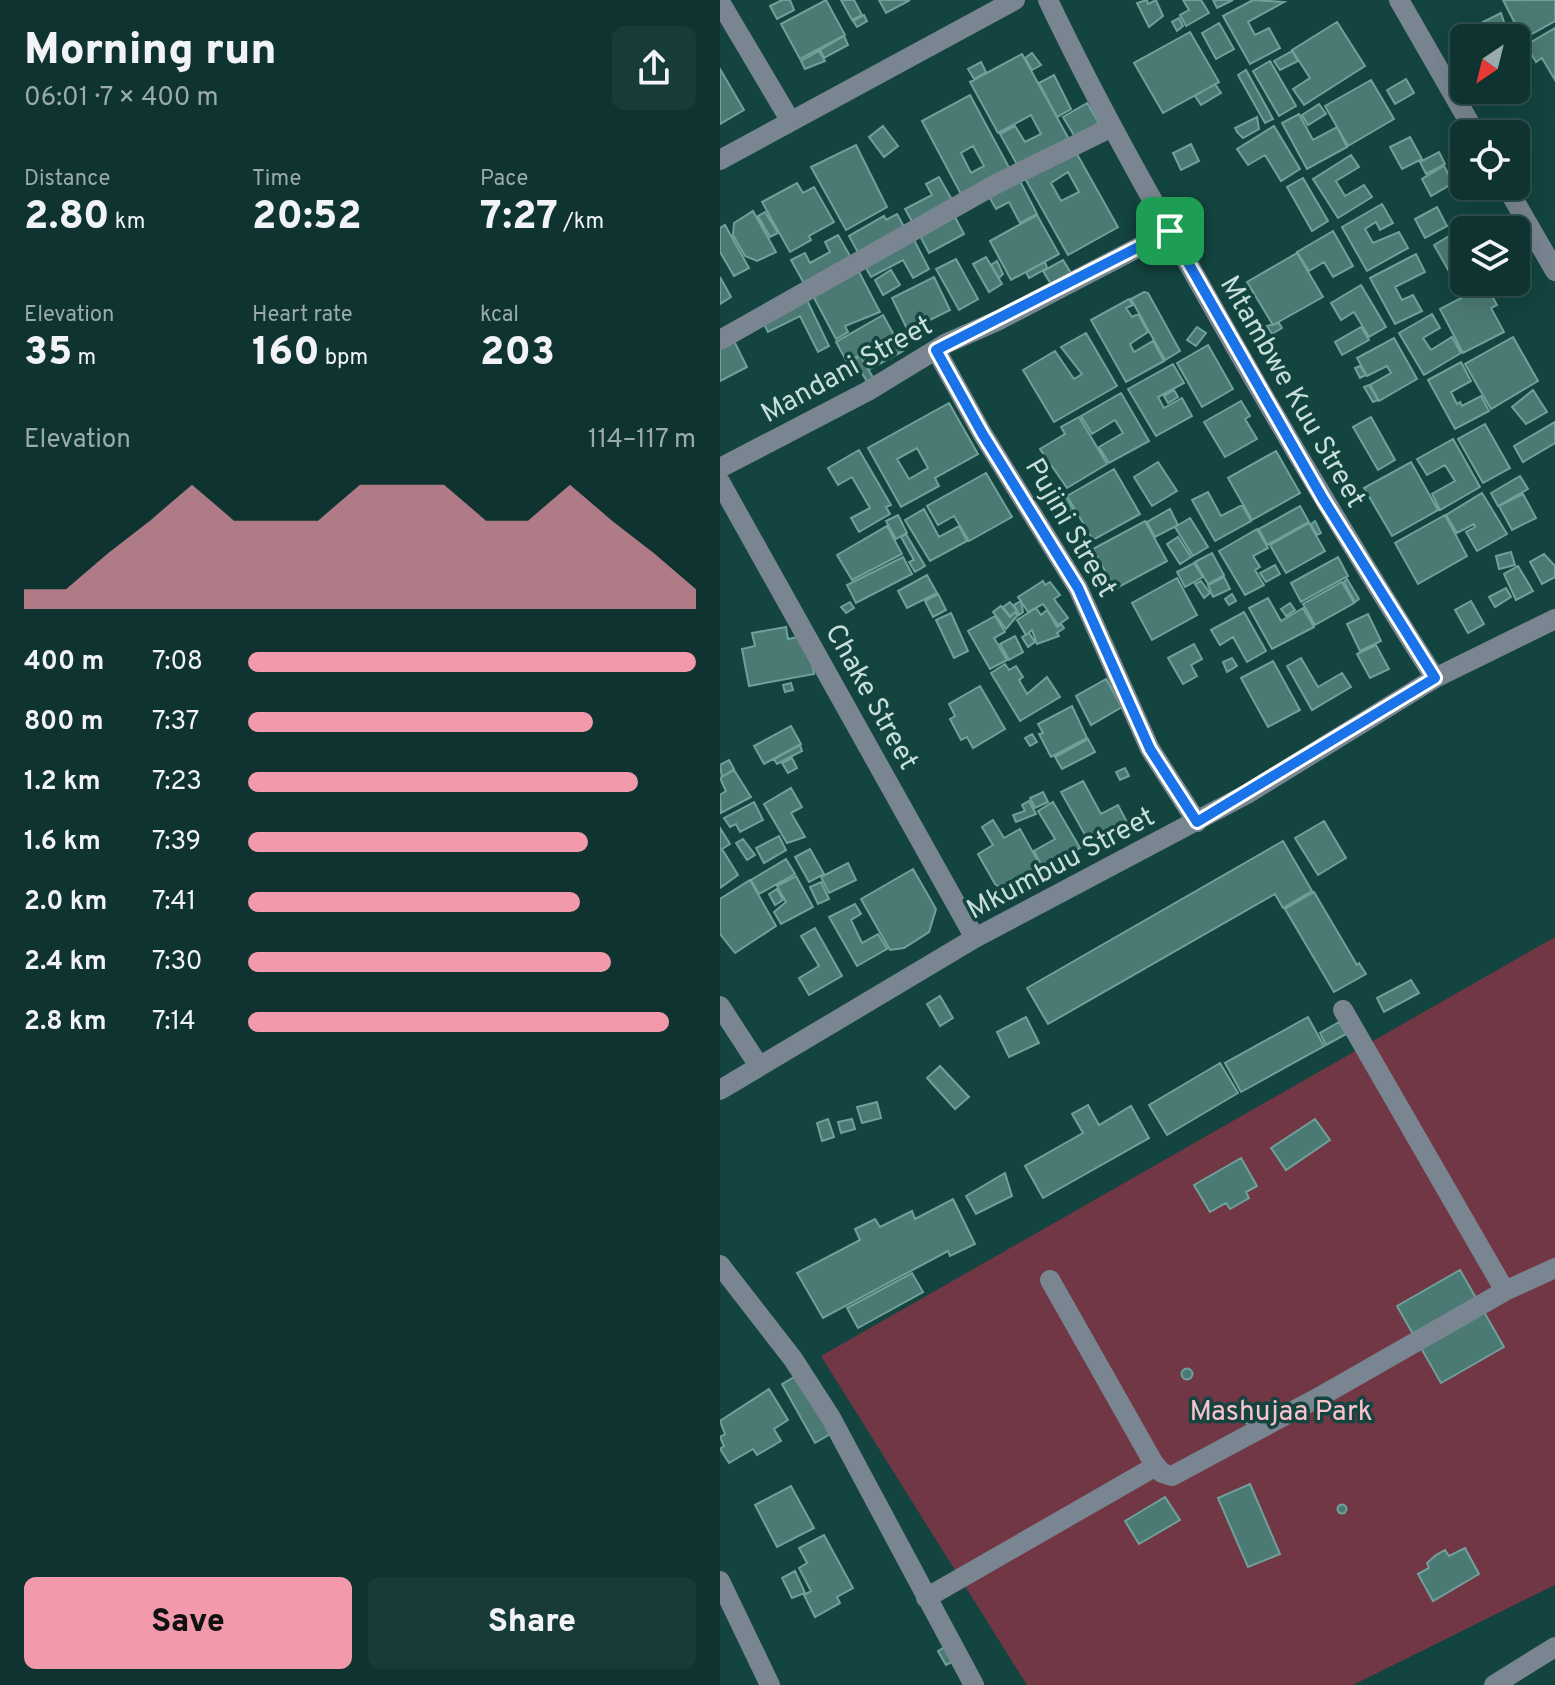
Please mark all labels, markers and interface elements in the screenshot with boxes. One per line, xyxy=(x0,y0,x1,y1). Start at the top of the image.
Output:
text: Morning run xyxy=(24,24,277,80)
north arrow xyxy=(1450,24,1530,104)
map controls xyxy=(1450,24,1530,296)
button: share xyxy=(612,26,696,110)
text: 06:01 · 7 × 400 m xyxy=(24,82,219,115)
button: locate xyxy=(1450,120,1530,200)
text: Distance xyxy=(24,166,110,193)
text: Time xyxy=(252,166,301,193)
text: Pace xyxy=(480,166,528,193)
text: 2.80 xyxy=(24,193,110,243)
text: 20:52 xyxy=(252,193,362,243)
text: 7:27 xyxy=(480,193,558,243)
pin xyxy=(1136,197,1204,265)
text: km xyxy=(110,209,145,236)
text: /km xyxy=(558,209,604,236)
icon: arrive xyxy=(1148,209,1192,253)
button: layers xyxy=(1450,216,1530,296)
street label: Mtambwe Kuu Street xyxy=(1210,270,1372,515)
text: Elevation xyxy=(24,302,114,329)
text: Heart rate xyxy=(252,302,353,329)
text: kcal xyxy=(480,302,519,329)
street label: Mandani Street xyxy=(755,309,939,433)
text: 35 xyxy=(24,329,72,379)
text: 160 xyxy=(252,329,320,379)
text: 203 xyxy=(480,329,555,379)
text: m xyxy=(72,345,96,372)
text: bpm xyxy=(320,345,368,372)
text: Elevation xyxy=(24,424,131,457)
text: 114–117 m xyxy=(588,424,696,457)
street label: Pujini Street xyxy=(1015,452,1124,605)
street label: Chake Street xyxy=(815,618,925,777)
text: 400 m xyxy=(24,646,104,679)
text: 7:08 xyxy=(152,646,203,679)
text: 800 m xyxy=(24,706,104,739)
text: 7:37 xyxy=(152,706,199,739)
text: 1.2 km xyxy=(24,766,101,799)
text: 7:23 xyxy=(152,766,202,799)
street label: Mkumbuu Street xyxy=(961,800,1161,929)
text: 1.6 km xyxy=(24,826,101,859)
text: 7:39 xyxy=(152,826,201,859)
text: 2.0 km xyxy=(24,886,107,919)
text: 7:41 xyxy=(152,886,196,919)
text: 2.4 km xyxy=(24,946,107,979)
text: 7:30 xyxy=(152,946,202,979)
text: 2.8 km xyxy=(24,1006,106,1039)
text: 7:14 xyxy=(152,1006,196,1039)
park label: Mashujaa Park xyxy=(1189,1395,1373,1431)
button: Save xyxy=(24,1577,352,1669)
button: Share xyxy=(368,1577,696,1669)

